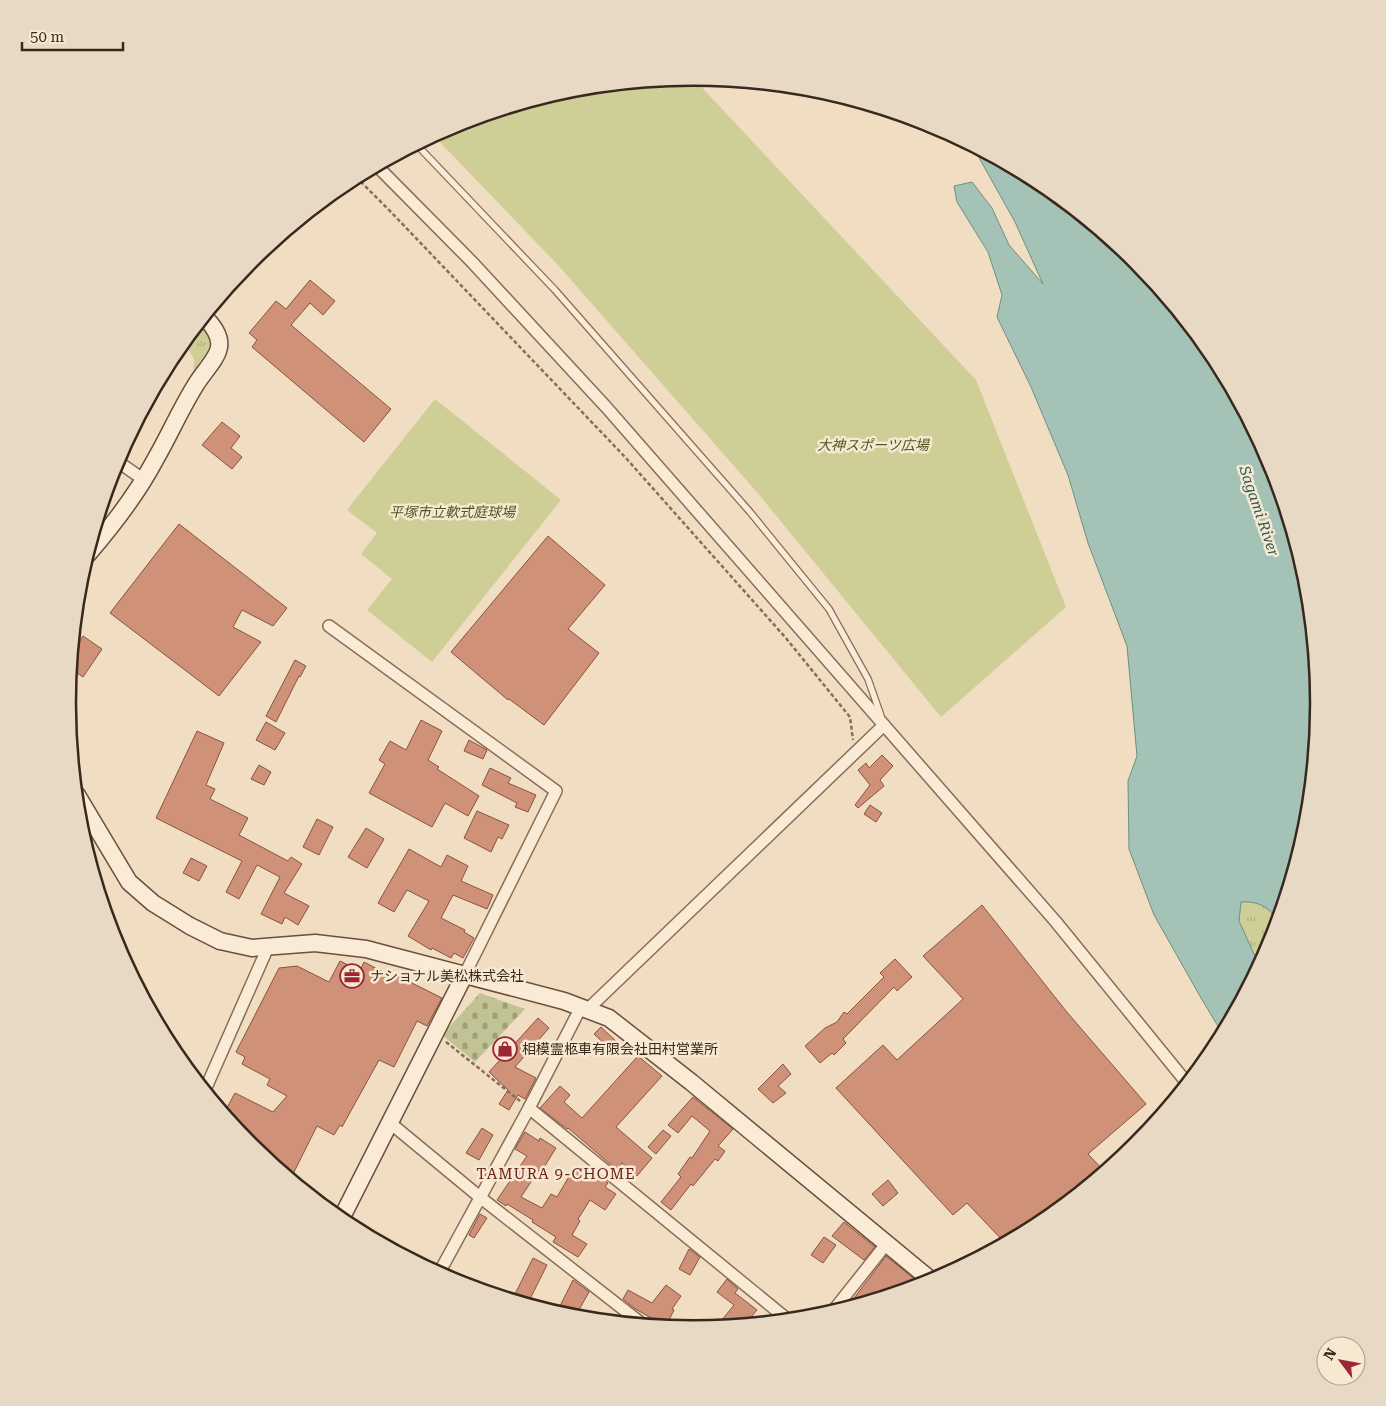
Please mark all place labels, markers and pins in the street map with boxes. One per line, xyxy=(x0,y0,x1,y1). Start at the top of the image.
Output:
office icon: ナショナル美松株式会社 xyxy=(339,963,365,989)
place label: ナショナル美松株式会社 xyxy=(370,968,524,984)
shop icon: 相模霊柩車有限会社田村営業所 xyxy=(492,1036,518,1062)
place label: 相模霊柩車有限会社田村営業所 xyxy=(522,1041,718,1057)

